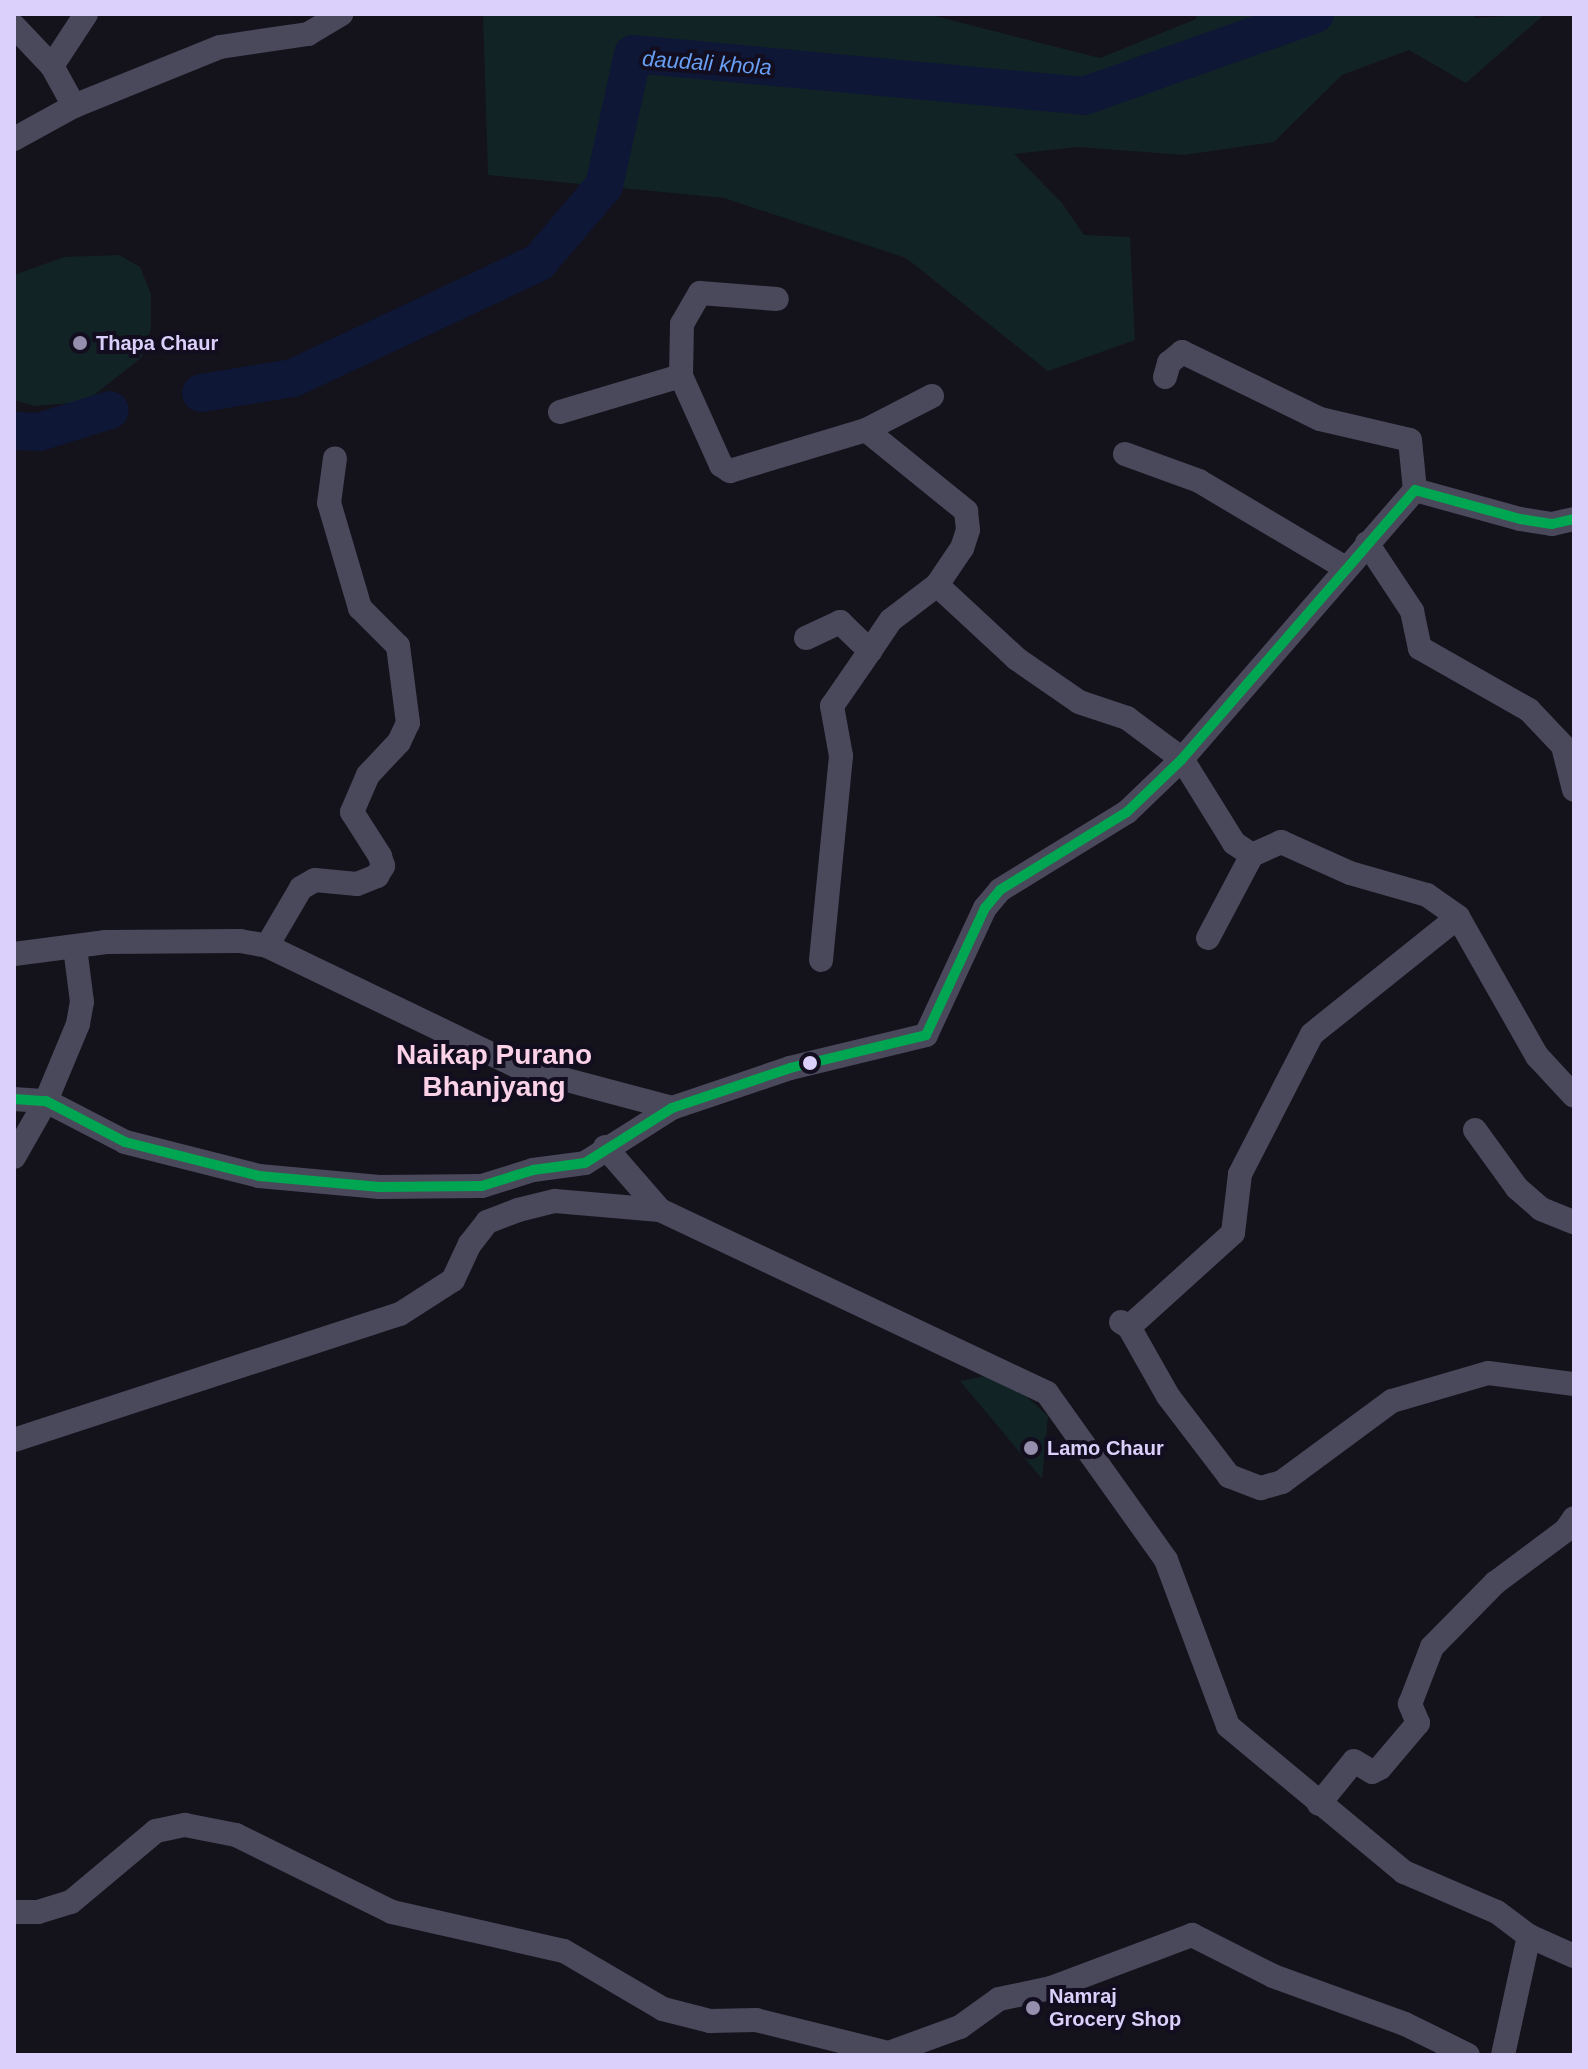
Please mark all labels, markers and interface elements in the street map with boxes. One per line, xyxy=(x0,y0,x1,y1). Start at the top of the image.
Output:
water label: daudali khola xyxy=(641,45,773,81)
place label: Thapa Chaur xyxy=(96,331,218,355)
marker: Thapa Chaur xyxy=(71,334,89,352)
district label: Naikap Purano Bhanjyang xyxy=(396,1038,592,1104)
unlabelled marker xyxy=(802,1055,818,1071)
place label: Lamo Chaur xyxy=(1047,1436,1164,1460)
marker: Lamo Chaur xyxy=(1022,1439,1040,1457)
place label: Namraj Grocery Shop xyxy=(1049,1984,1181,2031)
marker: Namraj Grocery Shop xyxy=(1024,1999,1042,2017)

